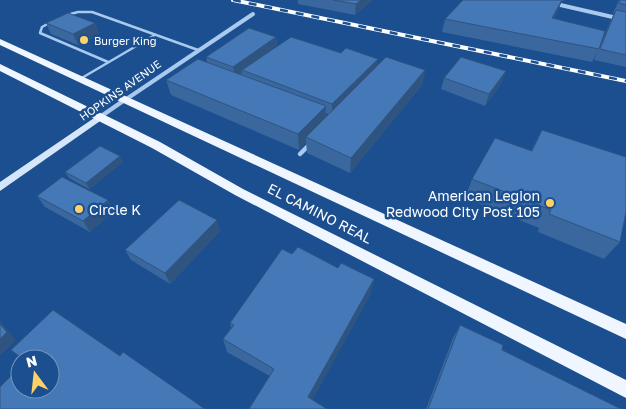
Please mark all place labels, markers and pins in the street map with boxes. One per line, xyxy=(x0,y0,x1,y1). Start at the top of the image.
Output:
marker: Burger King xyxy=(78,34,90,46)
place label: Burger King xyxy=(94,34,156,47)
place label: American Legion Redwood City Post 105 xyxy=(386,187,540,220)
marker: American Legion Redwood City Post 105 xyxy=(544,197,556,209)
place label: Circle K xyxy=(89,201,141,218)
marker: Circle K xyxy=(73,203,85,215)

